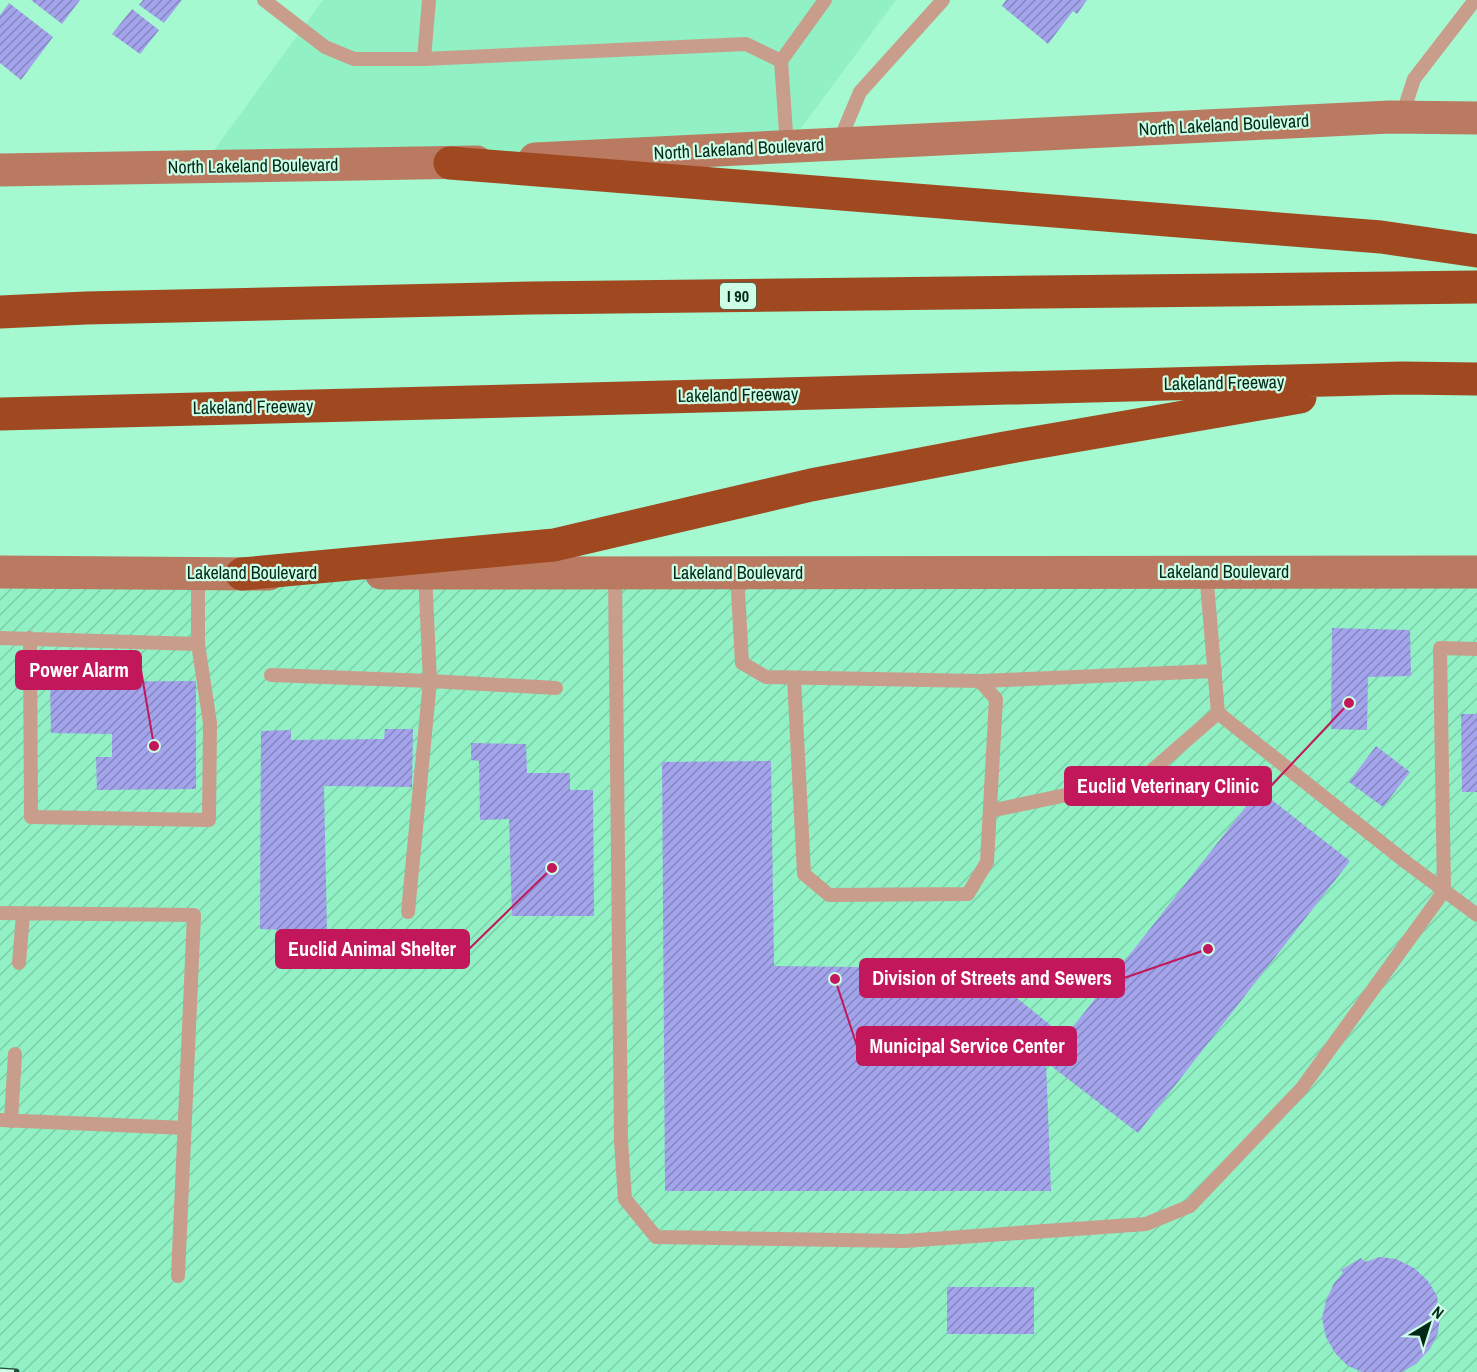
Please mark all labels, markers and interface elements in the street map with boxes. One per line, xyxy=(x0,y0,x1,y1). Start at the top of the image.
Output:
street label: North Lakeland Boulevard xyxy=(1138,108,1310,141)
street label: North Lakeland Boulevard xyxy=(653,132,825,165)
street label: North Lakeland Boulevard xyxy=(167,152,339,179)
road number: I 90 xyxy=(720,283,756,309)
street label: Lakeland Freeway xyxy=(1163,369,1285,396)
street label: Lakeland Freeway xyxy=(677,381,799,408)
street label: Lakeland Freeway xyxy=(192,393,314,420)
street label: Lakeland Boulevard xyxy=(1159,559,1289,584)
street label: Lakeland Boulevard xyxy=(187,560,317,585)
street label: Lakeland Boulevard xyxy=(673,560,803,585)
callout: Power Alarm xyxy=(16,651,141,689)
text: Power Alarm xyxy=(29,656,129,683)
callout: Euclid Veterinary Clinic xyxy=(1065,767,1271,805)
text: Euclid Veterinary Clinic xyxy=(1077,772,1259,799)
callout: Euclid Animal Shelter xyxy=(276,930,469,968)
text: Euclid Animal Shelter xyxy=(288,935,457,962)
callout: Division of Streets and Sewers xyxy=(860,959,1124,997)
text: Division of Streets and Sewers xyxy=(872,964,1112,991)
callout: Municipal Service Center xyxy=(857,1027,1076,1065)
text: Municipal Service Center xyxy=(869,1032,1065,1059)
north arrow xyxy=(1399,1294,1459,1354)
text: N xyxy=(1428,1301,1449,1324)

